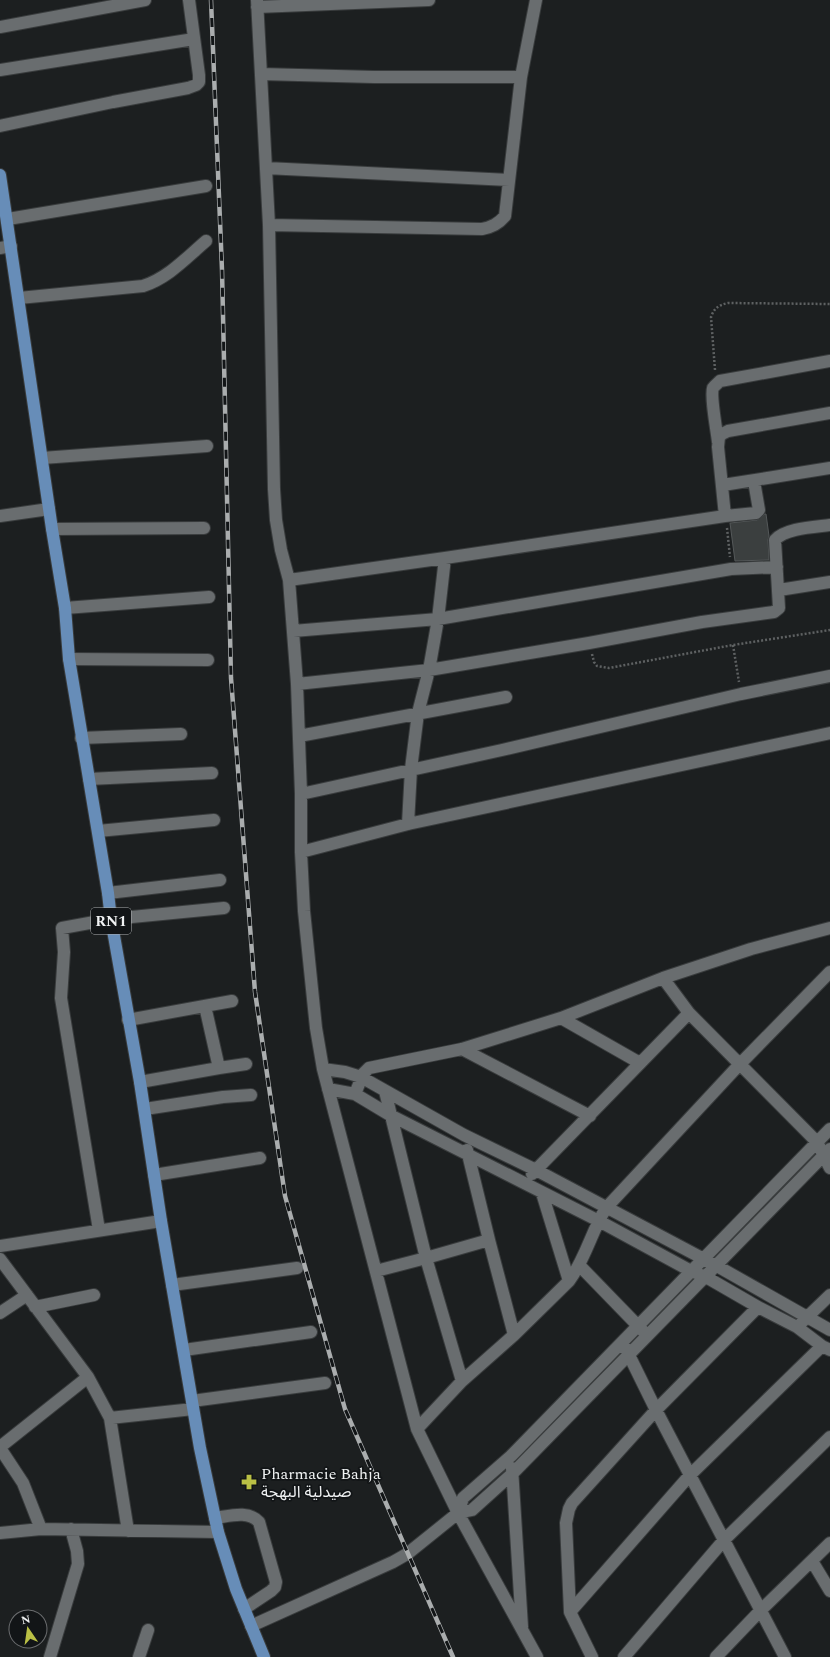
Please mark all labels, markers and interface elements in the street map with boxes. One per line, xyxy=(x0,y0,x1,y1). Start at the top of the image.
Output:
road number: RN1 xyxy=(91,908,131,934)
place label: Pharmacie Bahja صيدلية البهجة xyxy=(261,1462,381,1504)
pharmacy icon: Pharmacie Bahja صيدلية البهجة xyxy=(240,1473,258,1491)
north arrow xyxy=(8,1609,48,1649)
text: N xyxy=(20,1610,32,1629)

